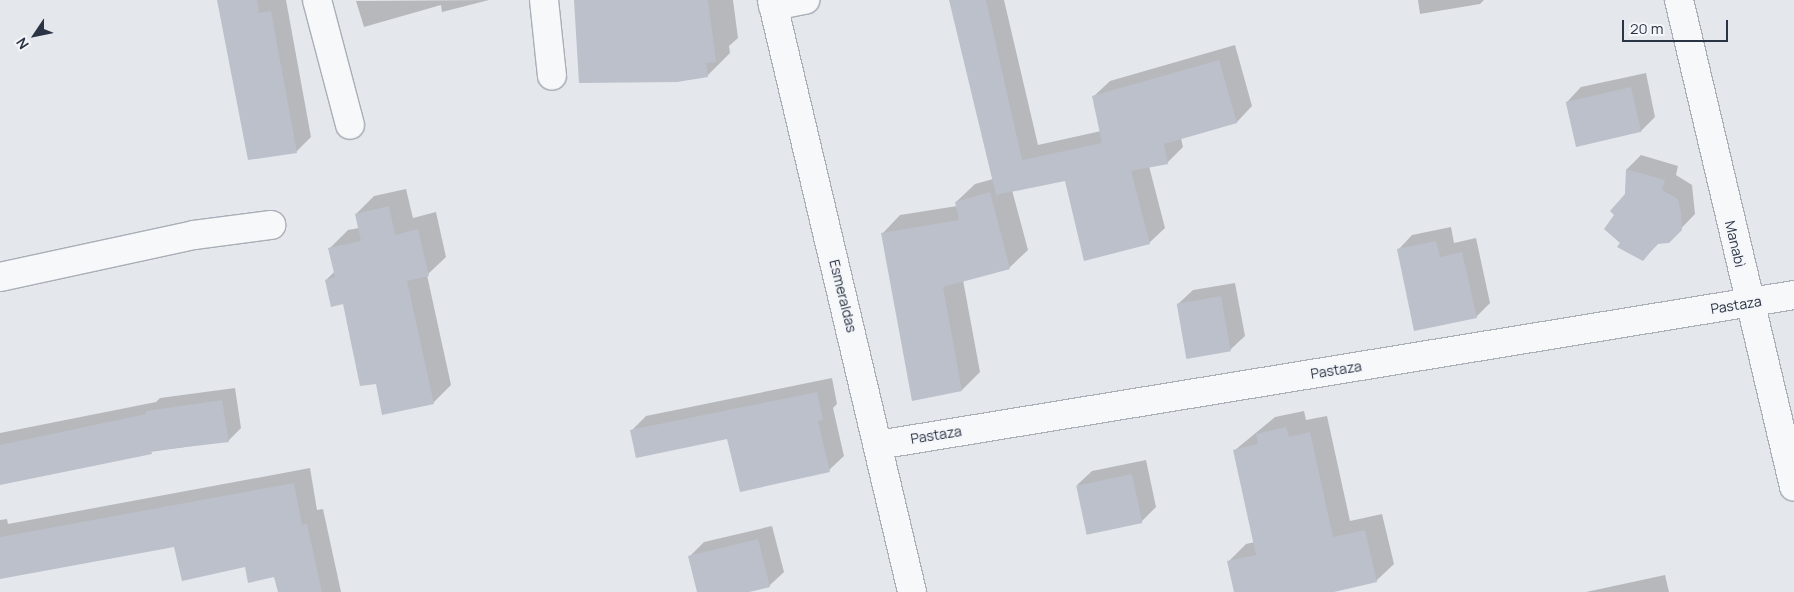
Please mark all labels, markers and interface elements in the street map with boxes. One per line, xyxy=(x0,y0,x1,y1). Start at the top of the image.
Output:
north arrow xyxy=(10,10,60,60)
scale bar xyxy=(1624,10,1730,42)
text: 20 m xyxy=(1630,18,1663,39)
text: N xyxy=(11,34,33,53)
street label: Manabì xyxy=(1722,219,1748,269)
street label: Esmeraldas xyxy=(826,258,860,334)
street label: Pastaza xyxy=(1709,293,1763,317)
street label: Pastaza xyxy=(1309,358,1363,382)
street label: Pastaza xyxy=(909,423,963,447)

